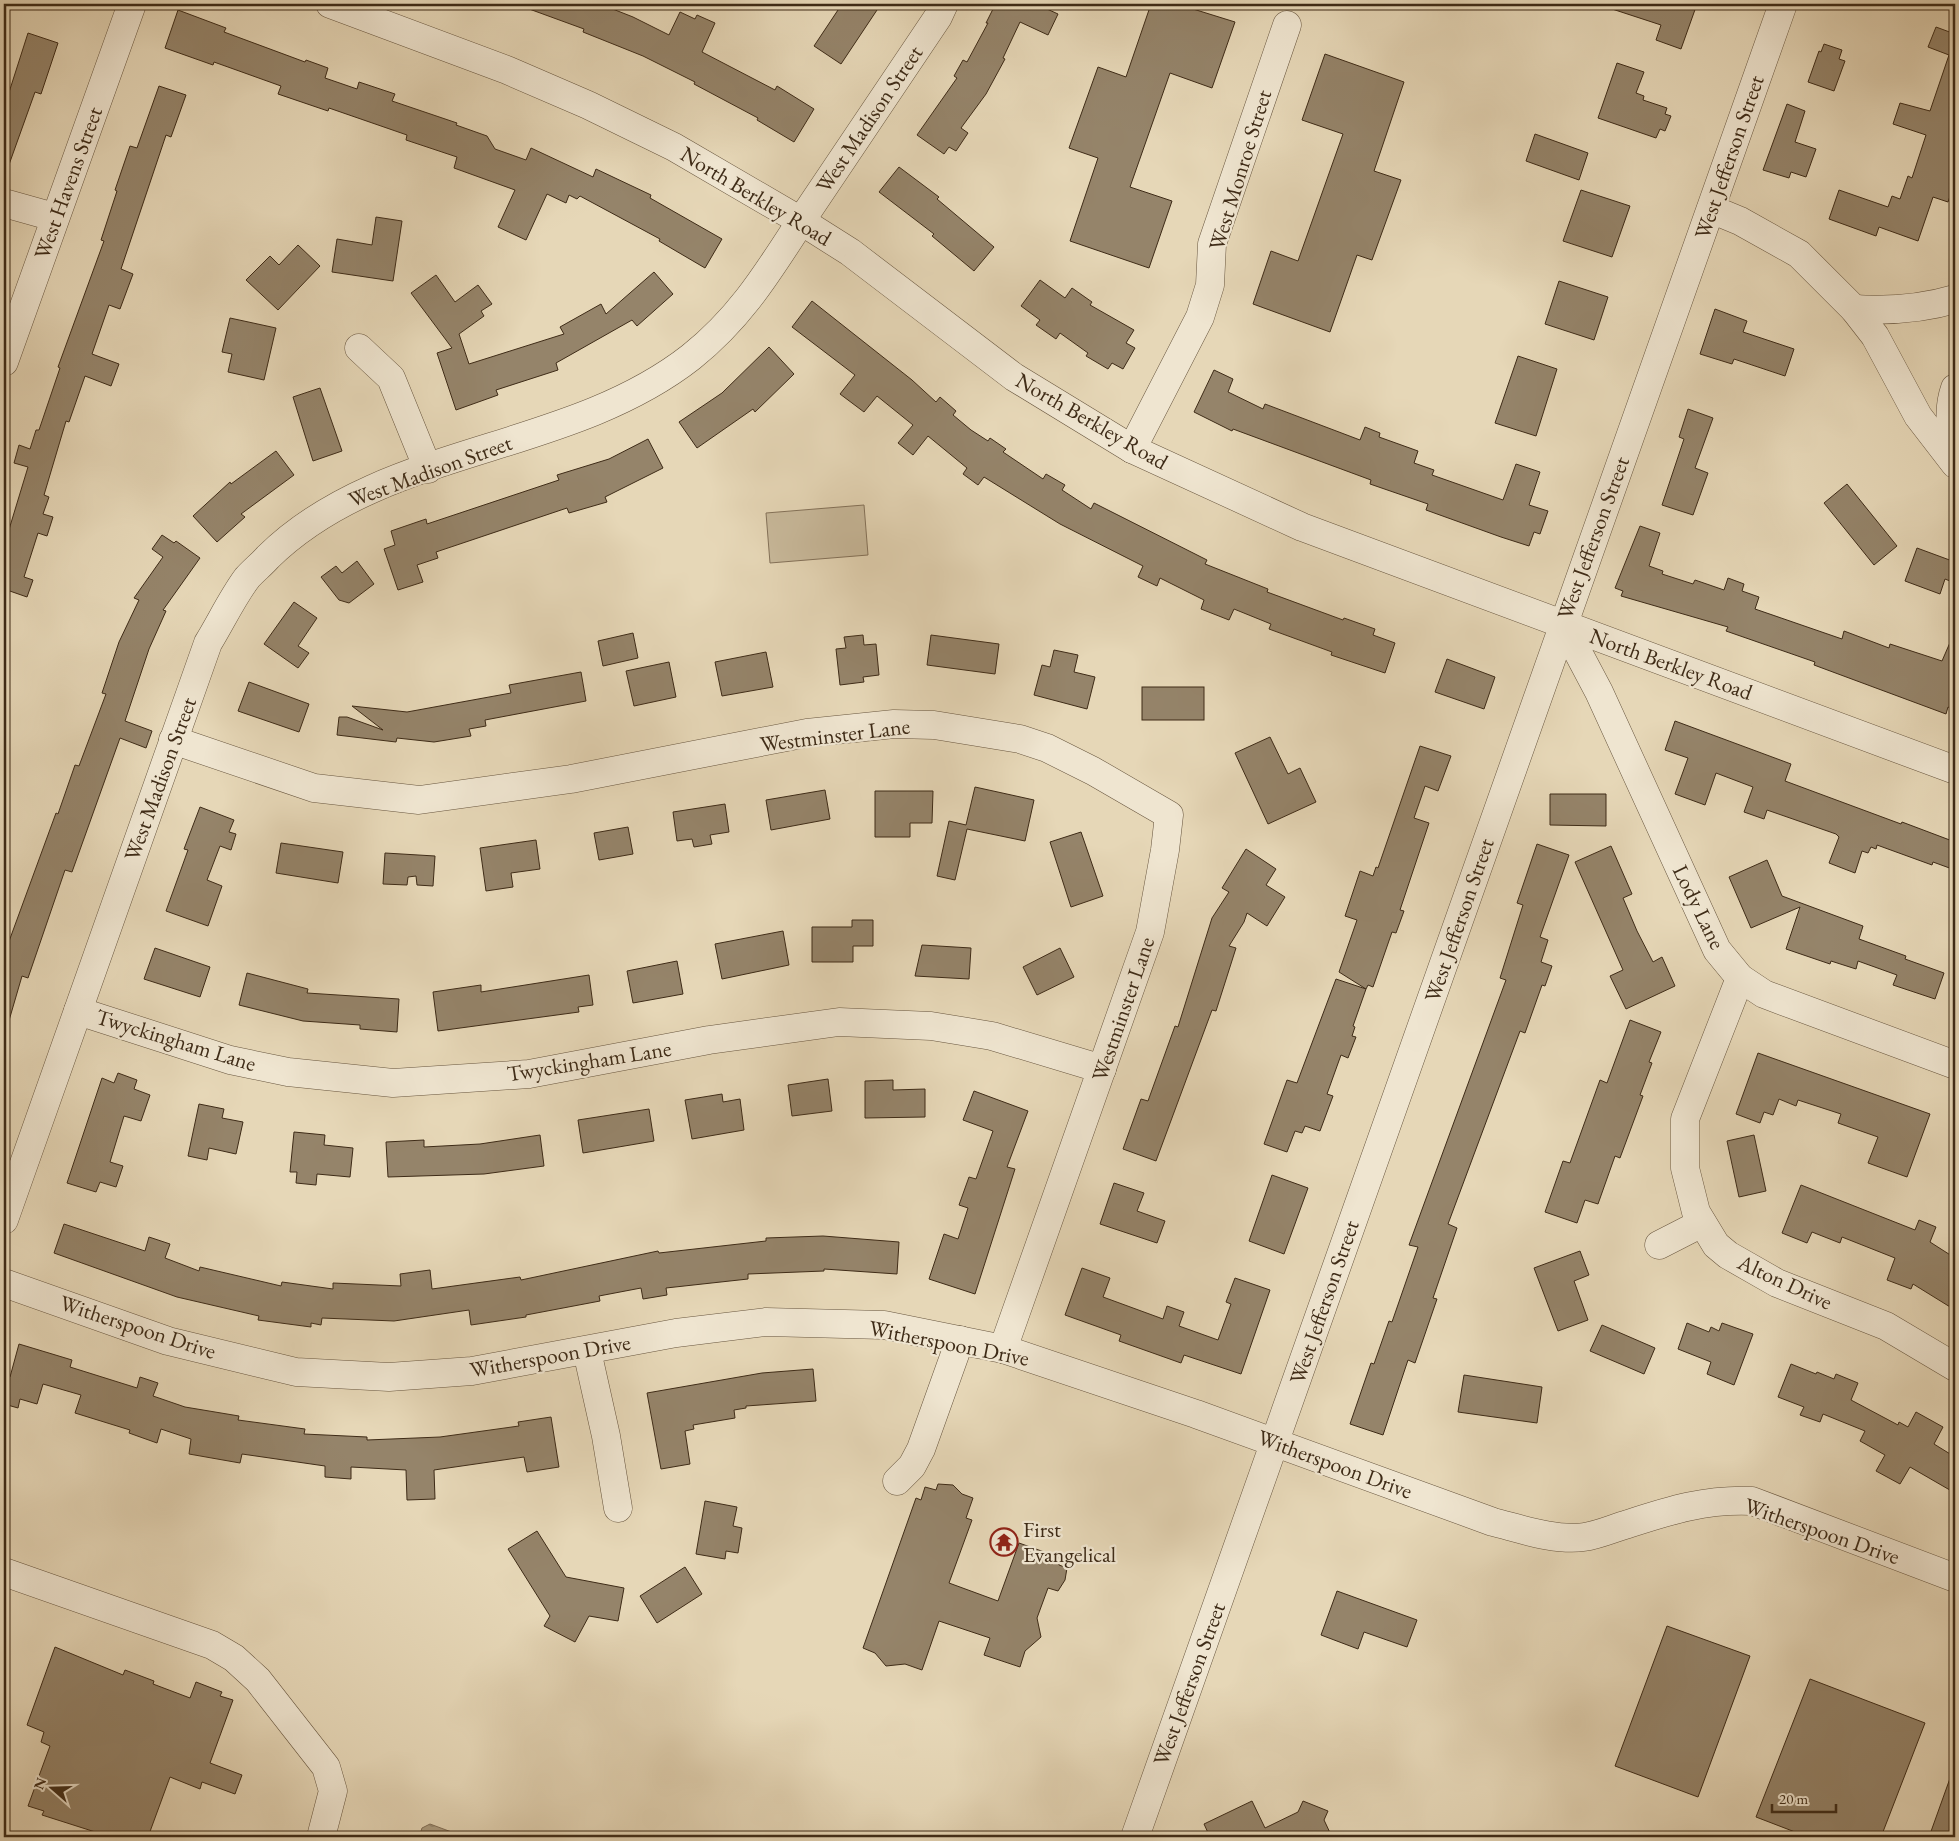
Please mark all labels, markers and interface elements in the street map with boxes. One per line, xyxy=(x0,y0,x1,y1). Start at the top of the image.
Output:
street label: West Madison Street xyxy=(809,40,929,198)
street label: West Jefferson Street xyxy=(1687,71,1771,243)
street label: West Monroe Street xyxy=(1202,86,1278,254)
street label: West Havens Street xyxy=(27,103,109,263)
street label: North Berkley Road xyxy=(675,139,838,253)
street label: North Berkley Road xyxy=(1011,366,1174,477)
street label: West Madison Street xyxy=(344,428,516,514)
street label: West Jefferson Street xyxy=(1550,452,1636,623)
street label: North Berkley Road xyxy=(1586,621,1757,707)
street label: West Madison Street xyxy=(117,693,203,865)
street label: Westminster Lane xyxy=(758,711,912,759)
street label: West Jefferson Street xyxy=(1417,834,1501,1006)
street label: Lody Lane xyxy=(1666,860,1732,955)
street label: Westminster Lane xyxy=(1085,933,1161,1085)
street label: Twyckingham Lane xyxy=(92,1002,260,1078)
street label: Twyckingham Lane xyxy=(505,1034,674,1088)
street label: West Jefferson Street xyxy=(1282,1216,1366,1388)
street label: Alton Drive xyxy=(1732,1247,1837,1317)
street label: Witherspoon Drive xyxy=(56,1288,220,1366)
street label: Witherspoon Drive xyxy=(866,1313,1032,1373)
street label: Witherspoon Drive xyxy=(467,1328,633,1384)
street label: Witherspoon Drive xyxy=(1254,1423,1417,1506)
street label: Witherspoon Drive xyxy=(1740,1491,1904,1571)
place label: First Evangelical xyxy=(1023,1515,1116,1569)
temple icon: First Evangelical xyxy=(989,1527,1019,1557)
street label: West Jefferson Street xyxy=(1146,1598,1232,1769)
north arrow xyxy=(28,1764,78,1814)
text: N xyxy=(29,1775,50,1792)
scale bar xyxy=(1772,1781,1835,1813)
text: 20 m xyxy=(1779,1789,1808,1808)

